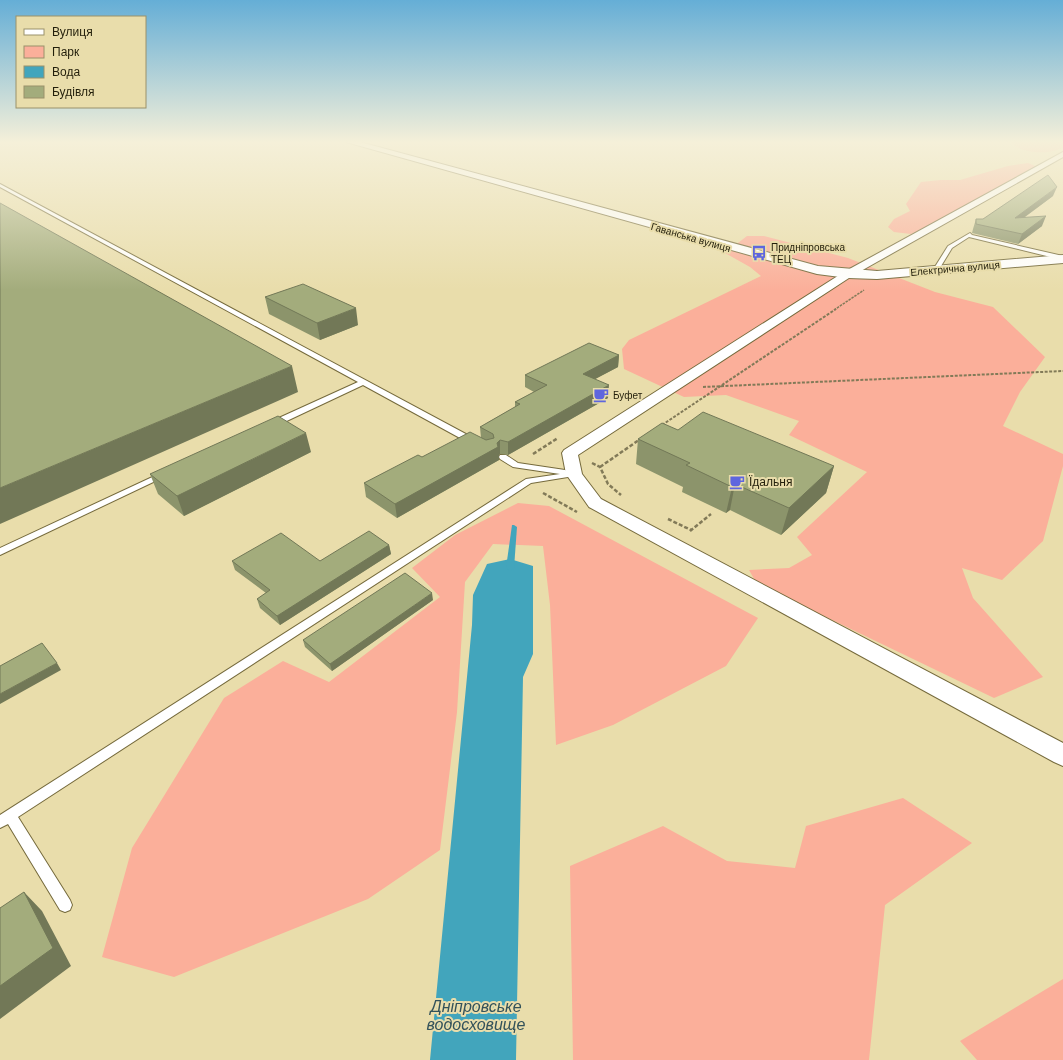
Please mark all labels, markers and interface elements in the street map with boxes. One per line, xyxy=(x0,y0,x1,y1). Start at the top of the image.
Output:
legend xyxy=(16,16,146,108)
text: Вулиця xyxy=(52,25,93,39)
text: Парк xyxy=(52,45,80,59)
text: Вода xyxy=(52,65,80,79)
text: Будівля xyxy=(52,85,94,99)
street label: Гаванська вулиця xyxy=(650,221,732,254)
place label: Придніпровська ТЕЦ xyxy=(771,242,845,265)
bus stop icon: Придніпровська ТЕЦ xyxy=(750,244,768,262)
street label: Електрична вулиця xyxy=(910,259,1000,278)
cafe icon: Буфет xyxy=(592,386,610,404)
place label: Буфет xyxy=(613,390,643,401)
cafe icon: Їдальня xyxy=(728,473,746,491)
place label: Їдальня xyxy=(749,475,792,489)
water label: Дніпровське водосховище xyxy=(427,998,525,1033)

